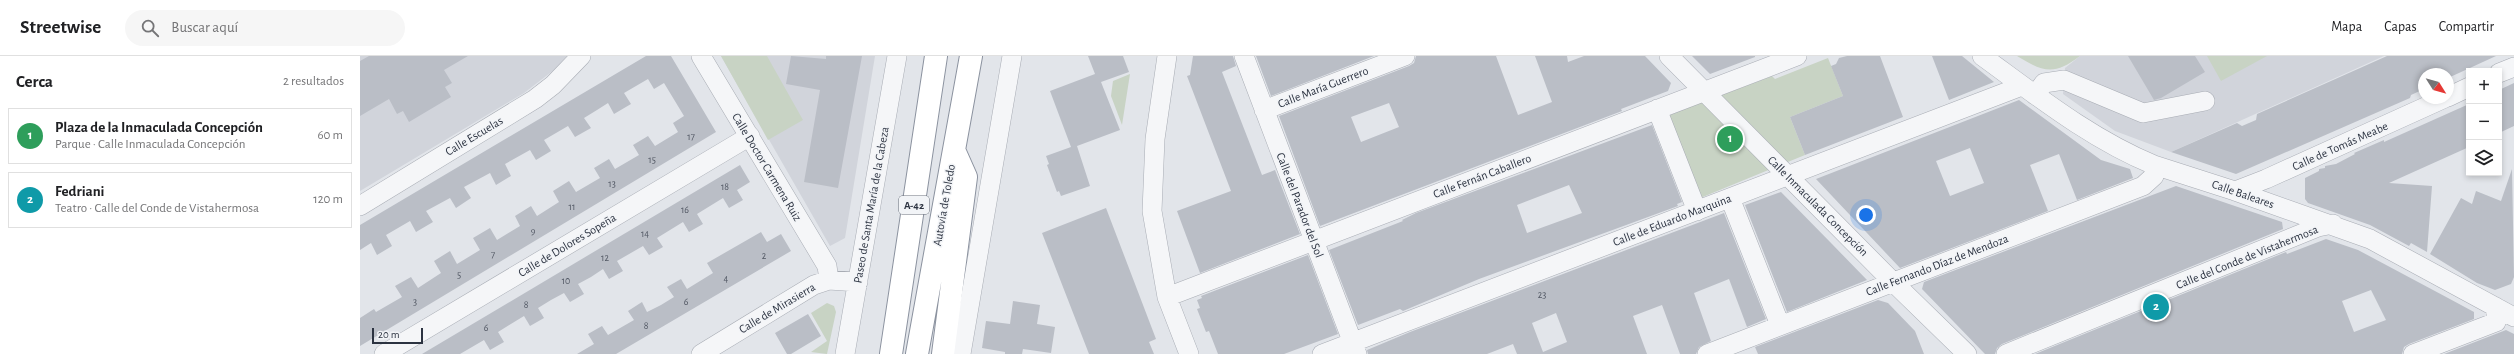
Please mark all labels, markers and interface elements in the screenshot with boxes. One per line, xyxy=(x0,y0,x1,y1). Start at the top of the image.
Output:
search box xyxy=(125,10,405,46)
icon: search xyxy=(139,17,161,39)
text: Streetwise xyxy=(20,18,101,37)
text: Buscar aquí xyxy=(171,20,238,35)
text: Mapa xyxy=(2331,20,2362,34)
text: Capas xyxy=(2384,20,2417,34)
text: Compartir xyxy=(2439,20,2494,34)
street label: Calle María Guerrero xyxy=(1276,64,1370,110)
north arrow xyxy=(2418,68,2454,104)
map controls xyxy=(2466,68,2502,176)
button: + xyxy=(2466,68,2502,104)
text: Cerca xyxy=(16,73,53,90)
text: 2 resultados xyxy=(283,75,344,88)
button: − xyxy=(2466,104,2502,140)
street label: Calle Doctor Carmena Ruiz xyxy=(730,111,804,223)
street label: Calle Escuelas xyxy=(443,114,505,158)
street label: Calle de Tomás Meabe xyxy=(2290,119,2390,173)
text: Plaza de la Inmaculada Concepción xyxy=(55,120,263,135)
pin: 1 xyxy=(1717,124,1743,154)
street label: Paseo de Santa María de la Cabeza xyxy=(851,125,891,284)
text: 1 xyxy=(28,129,32,142)
text: 60 m xyxy=(317,129,343,142)
house number: 17 xyxy=(687,132,695,142)
text: Parque · Calle Inmaculada Concepción xyxy=(55,138,246,151)
button: layers xyxy=(2466,140,2502,176)
street label: Calle del Parador del Sol xyxy=(1274,151,1326,259)
street label: Calle Fernán Caballero xyxy=(1431,152,1533,200)
street label: Calle Inmaculada Concepción xyxy=(1766,154,1870,258)
house number: 15 xyxy=(648,155,656,165)
street label: Autovía de Toledo xyxy=(931,163,957,247)
street label: Calle Baleares xyxy=(2210,178,2276,210)
house number: 13 xyxy=(608,179,616,189)
house number: 18 xyxy=(721,182,729,192)
text: Fedriani xyxy=(55,184,105,199)
street label: Calle de Eduardo Marquina xyxy=(1611,192,1733,248)
text: 2 xyxy=(27,193,33,206)
text: 120 m xyxy=(313,193,343,206)
road number: A-42 xyxy=(899,196,929,214)
text: Teatro · Calle del Conde de Vistahermosa xyxy=(55,202,259,215)
house number: 11 xyxy=(569,202,575,212)
house number: 16 xyxy=(681,205,689,215)
your location xyxy=(1856,205,1876,225)
street label: Calle de Dolores Sopeña xyxy=(516,211,618,279)
street label: Calle del Conde de Vistahermosa xyxy=(2174,223,2320,291)
house number: 9 xyxy=(531,226,536,236)
house number: 14 xyxy=(641,229,649,239)
street label: Calle Fernando Díaz de Mendoza xyxy=(1864,232,2010,298)
house number: 7 xyxy=(491,250,495,260)
house number: 2 xyxy=(762,251,767,261)
house number: 12 xyxy=(601,253,609,263)
house number: 5 xyxy=(457,270,461,280)
house number: 4 xyxy=(724,274,729,284)
house number: 10 xyxy=(562,276,570,286)
street label: Calle de Mirasierra xyxy=(737,280,818,335)
house number: 23 xyxy=(1538,290,1546,300)
pin: 2 xyxy=(2143,292,2169,322)
house number: 3 xyxy=(413,297,417,307)
house number: 6 xyxy=(684,297,689,307)
house number: 8 xyxy=(524,300,529,310)
house number: 8 xyxy=(644,321,649,331)
house number: 6 xyxy=(484,323,489,333)
scale bar xyxy=(372,326,423,345)
text: 20 m xyxy=(378,329,399,340)

